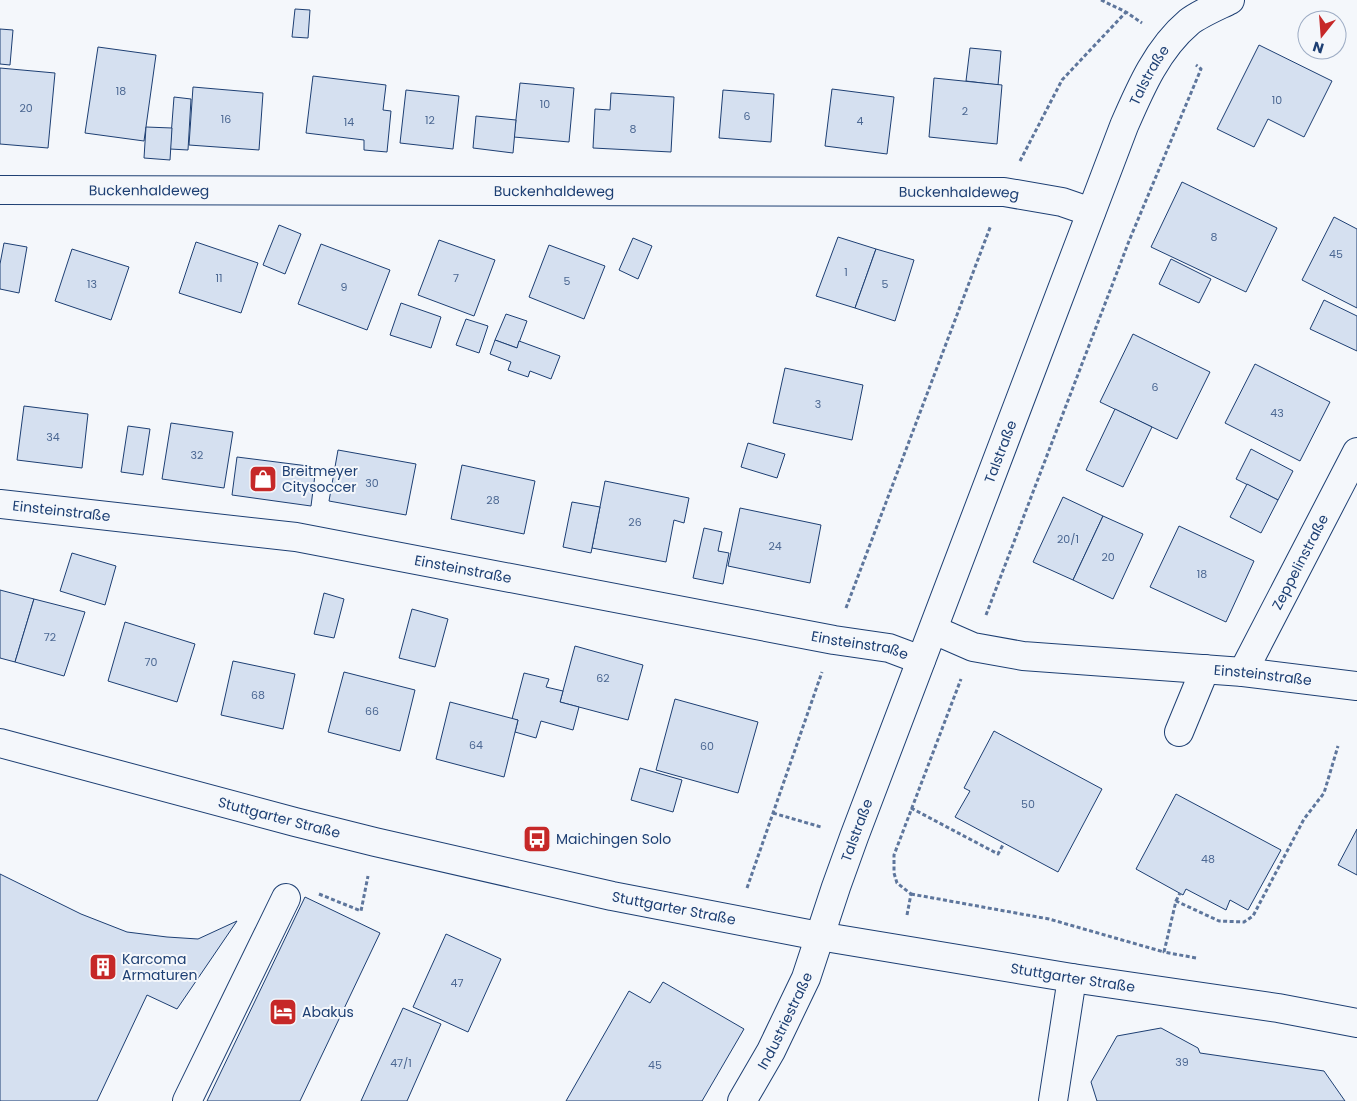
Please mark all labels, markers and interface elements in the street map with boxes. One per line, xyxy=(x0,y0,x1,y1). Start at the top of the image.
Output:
north arrow xyxy=(1297,10,1347,60)
text: N xyxy=(1310,36,1326,59)
street label: Talstraße xyxy=(1124,41,1174,108)
house number: 18 xyxy=(116,83,126,99)
house number: 10 xyxy=(1272,92,1282,108)
house number: 10 xyxy=(540,96,550,112)
house number: 20 xyxy=(19,100,33,116)
house number: 2 xyxy=(962,103,968,119)
house number: 6 xyxy=(744,108,751,124)
house number: 16 xyxy=(221,111,231,127)
house number: 12 xyxy=(425,112,435,128)
house number: 4 xyxy=(857,113,864,129)
house number: 14 xyxy=(344,114,354,130)
house number: 8 xyxy=(630,121,637,137)
street label: Buckenhaldeweg xyxy=(89,180,209,200)
street label: Buckenhaldeweg xyxy=(494,181,614,201)
street label: Buckenhaldeweg xyxy=(899,182,1021,204)
house number: 8 xyxy=(1211,229,1218,245)
house number: 45 xyxy=(1329,246,1343,262)
house number: 1 xyxy=(844,264,848,280)
house number: 11 xyxy=(215,270,223,286)
house number: 7 xyxy=(453,270,459,286)
house number: 5 xyxy=(564,273,571,289)
house number: 13 xyxy=(87,276,97,292)
house number: 5 xyxy=(882,276,889,292)
house number: 9 xyxy=(341,279,348,295)
house number: 6 xyxy=(1152,379,1159,395)
house number: 3 xyxy=(815,396,821,412)
house number: 43 xyxy=(1270,405,1284,421)
street label: Talstraße xyxy=(979,417,1022,486)
house number: 34 xyxy=(46,429,60,445)
house number: 32 xyxy=(191,447,203,463)
place label: Breitmeyer Citysoccer xyxy=(282,461,358,497)
shop icon: Breitmeyer Citysoccer xyxy=(248,464,278,494)
house number: 30 xyxy=(365,475,379,491)
house number: 28 xyxy=(486,492,500,508)
street label: Einsteinstraße xyxy=(12,495,112,526)
street label: Zeppelinstraße xyxy=(1267,510,1333,613)
house number: 26 xyxy=(628,514,642,530)
house number: 20/1 xyxy=(1057,531,1079,547)
house number: 24 xyxy=(768,538,782,554)
house number: 20 xyxy=(1101,549,1115,565)
street label: Einsteinstraße xyxy=(413,550,514,588)
house number: 18 xyxy=(1197,566,1207,582)
street label: Einsteinstraße xyxy=(810,626,912,665)
house number: 72 xyxy=(44,629,56,645)
house number: 70 xyxy=(145,654,158,670)
street label: Einsteinstraße xyxy=(1213,660,1313,690)
house number: 62 xyxy=(596,670,610,686)
house number: 68 xyxy=(251,687,265,703)
house number: 66 xyxy=(365,703,379,719)
house number: 64 xyxy=(469,737,483,753)
house number: 60 xyxy=(700,738,714,754)
street label: Stuttgarter Straße xyxy=(216,792,343,843)
street label: Talstraße xyxy=(836,796,878,865)
house number: 50 xyxy=(1021,796,1035,812)
bus stop icon: Maichingen Solo xyxy=(522,824,552,854)
place label: Maichingen Solo xyxy=(556,829,671,849)
house number: 48 xyxy=(1201,851,1215,867)
street label: Stuttgarter Straße xyxy=(610,886,738,930)
place label: Karcoma Armaturen xyxy=(122,949,197,985)
building icon: Karcoma Armaturen xyxy=(88,952,118,982)
street label: Stuttgarter Straße xyxy=(1009,958,1137,997)
street label: Industriestraße xyxy=(752,970,817,1073)
house number: 47 xyxy=(451,975,463,991)
hotel icon: Abakus xyxy=(268,997,298,1027)
place label: Abakus xyxy=(302,1002,354,1022)
house number: 39 xyxy=(1175,1054,1189,1070)
house number: 47/1 xyxy=(390,1055,412,1071)
house number: 45 xyxy=(648,1057,662,1073)

